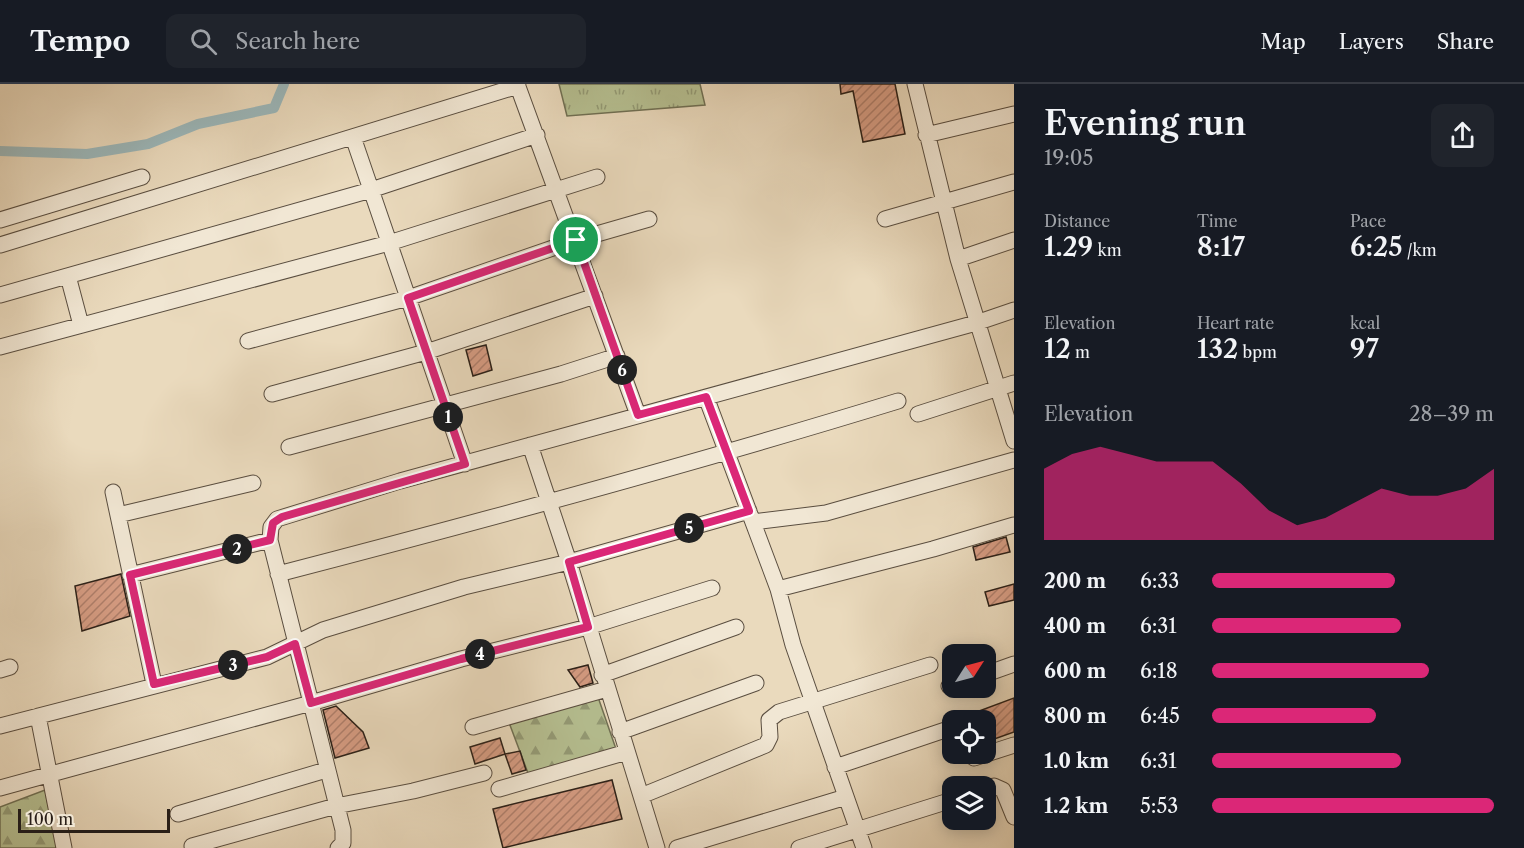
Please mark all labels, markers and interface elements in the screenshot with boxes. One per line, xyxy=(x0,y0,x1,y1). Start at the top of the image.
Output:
search box xyxy=(166,14,586,68)
text: Tempo xyxy=(30,24,130,58)
icon: search xyxy=(187,25,220,58)
text: Search here xyxy=(235,28,360,55)
text: Map xyxy=(1261,29,1306,54)
text: Layers xyxy=(1339,29,1404,54)
text: Share xyxy=(1437,29,1494,54)
text: Evening run xyxy=(1044,103,1246,144)
button: share xyxy=(1431,104,1494,167)
text: 19:05 xyxy=(1044,146,1093,170)
text: Distance xyxy=(1044,211,1110,231)
text: Time xyxy=(1197,211,1237,231)
text: Pace xyxy=(1350,211,1386,231)
pin xyxy=(550,214,601,265)
icon: arrive xyxy=(559,223,592,256)
text: 1.29 xyxy=(1044,231,1093,263)
text: 8:17 xyxy=(1197,231,1245,263)
text: 6:25 xyxy=(1350,231,1403,263)
text: km xyxy=(1093,240,1122,260)
text: /km xyxy=(1403,240,1437,260)
text: Elevation xyxy=(1044,313,1115,333)
text: Heart rate xyxy=(1197,313,1274,333)
text: kcal xyxy=(1350,313,1380,333)
text: 12 xyxy=(1044,333,1071,365)
text: 132 xyxy=(1197,333,1238,365)
text: 97 xyxy=(1350,333,1379,365)
text: m xyxy=(1071,342,1090,362)
text: bpm xyxy=(1238,342,1277,362)
pin: 6 xyxy=(607,355,637,385)
text: 6 xyxy=(617,360,627,380)
pin: 1 xyxy=(433,402,463,432)
text: Elevation xyxy=(1044,402,1133,426)
text: 28–39 m xyxy=(1409,402,1494,426)
text: 1 xyxy=(444,407,452,427)
pin: 5 xyxy=(674,513,704,543)
text: 5 xyxy=(685,518,693,538)
pin: 2 xyxy=(222,534,252,564)
text: 2 xyxy=(232,539,242,559)
text: 200 m xyxy=(1044,569,1106,593)
text: 6:33 xyxy=(1140,569,1179,593)
text: 400 m xyxy=(1044,614,1106,638)
text: 6:31 xyxy=(1140,614,1177,638)
pin: 4 xyxy=(465,639,495,669)
text: 4 xyxy=(475,644,485,664)
north arrow xyxy=(942,644,996,698)
map controls xyxy=(942,644,996,830)
pin: 3 xyxy=(218,650,248,680)
text: 3 xyxy=(228,655,238,675)
text: 600 m xyxy=(1044,659,1106,683)
text: 6:18 xyxy=(1140,659,1178,683)
text: 800 m xyxy=(1044,704,1107,728)
text: 6:45 xyxy=(1140,704,1180,728)
button: locate xyxy=(942,710,996,764)
text: 1.0 km xyxy=(1044,749,1109,773)
text: 6:31 xyxy=(1140,749,1177,773)
button: layers xyxy=(942,776,996,830)
text: 1.2 km xyxy=(1044,794,1108,818)
text: 5:53 xyxy=(1140,794,1178,818)
scale bar xyxy=(18,806,170,834)
text: 100 m xyxy=(27,809,73,829)

